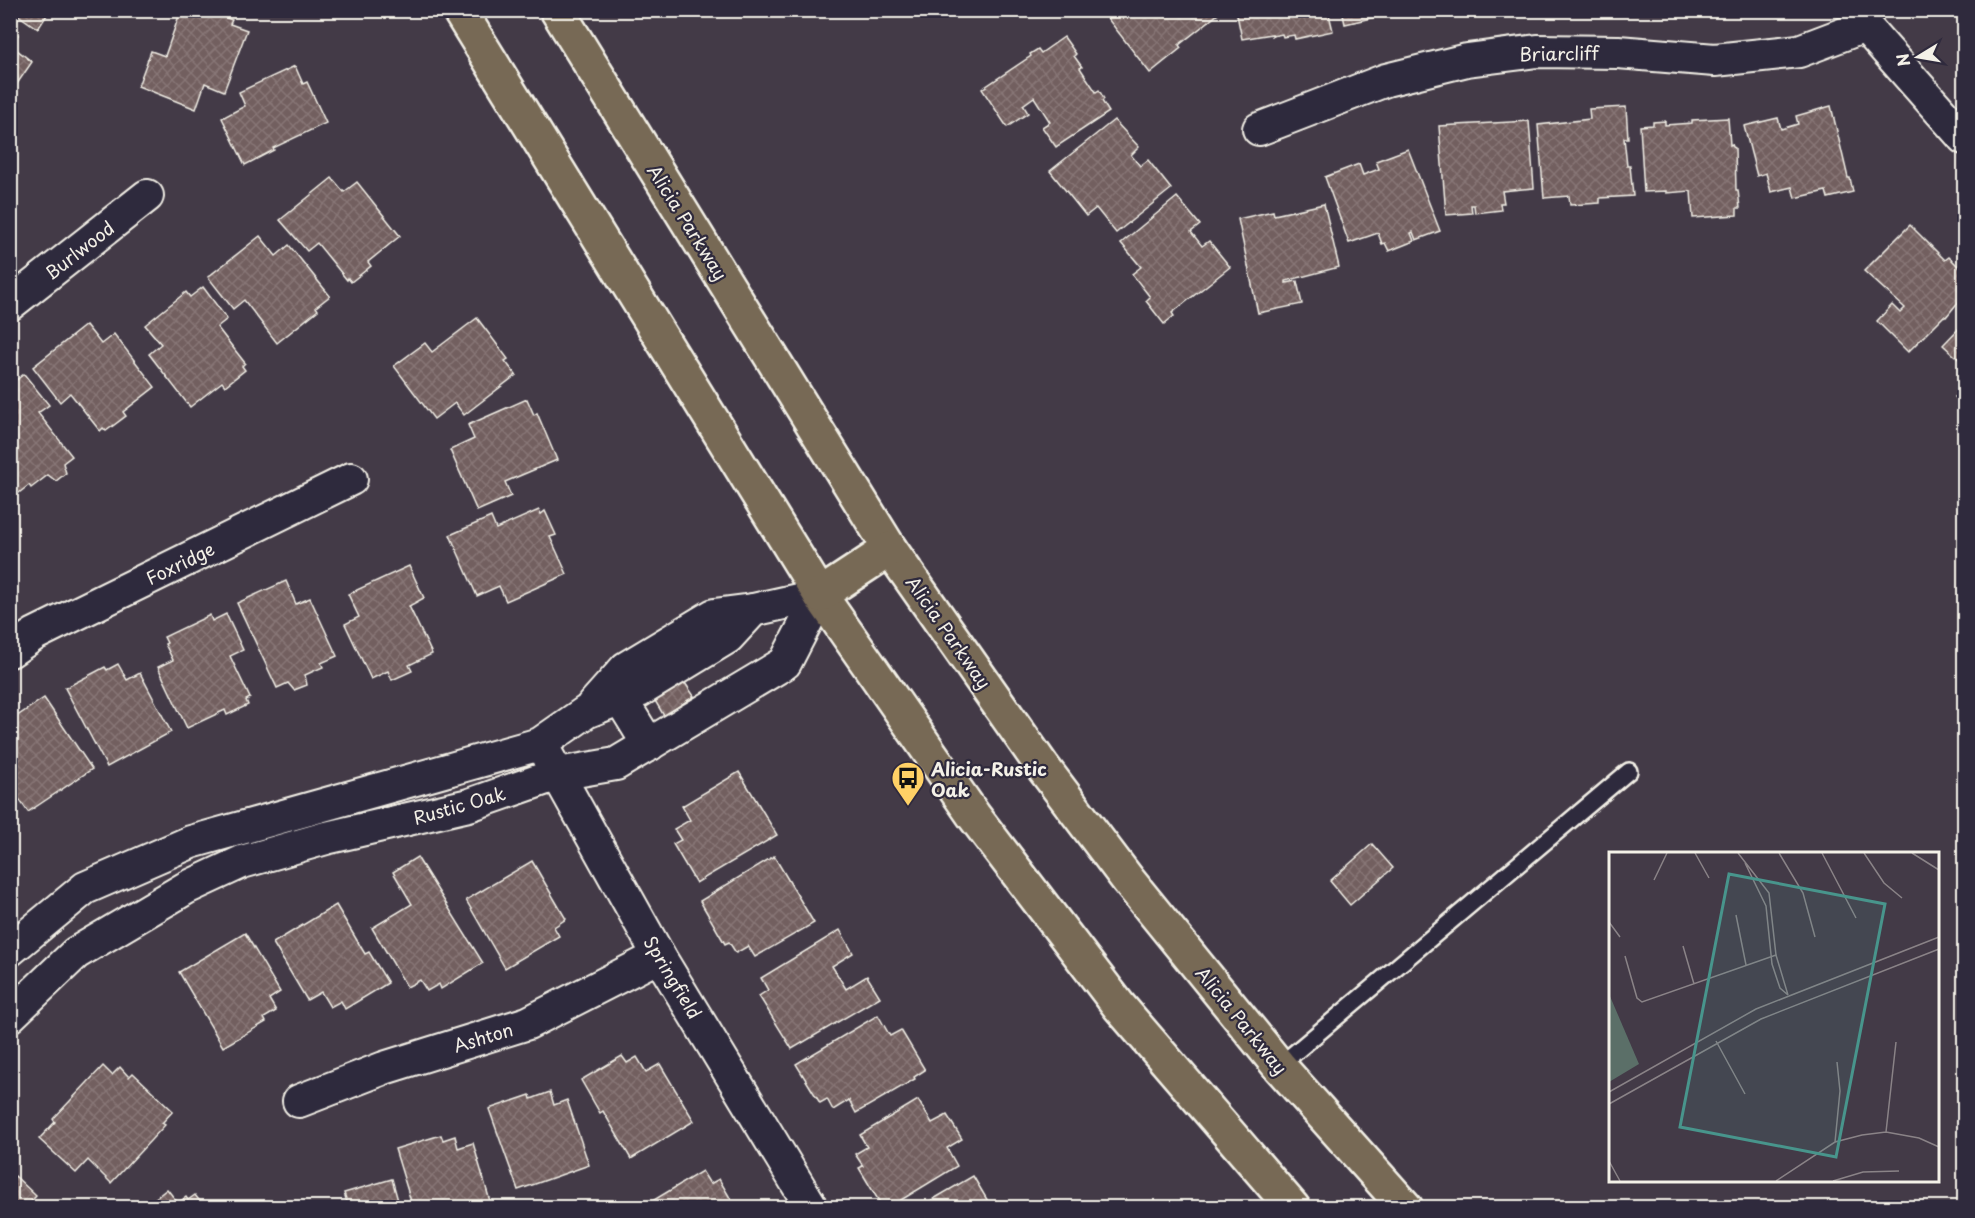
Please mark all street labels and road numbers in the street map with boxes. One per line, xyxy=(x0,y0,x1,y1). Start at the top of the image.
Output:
street label: Briarcliff xyxy=(1519,39,1601,67)
street label: Alicia Parkway xyxy=(642,159,734,285)
street label: Burlwood xyxy=(39,214,119,286)
street label: Foxridge xyxy=(141,535,219,591)
street label: Alicia Parkway xyxy=(900,570,998,694)
street label: Rustic Oak xyxy=(410,779,508,831)
street label: Springfield xyxy=(638,930,708,1024)
street label: Alicia Parkway xyxy=(1190,960,1294,1080)
street label: Ashton xyxy=(450,1015,516,1059)

